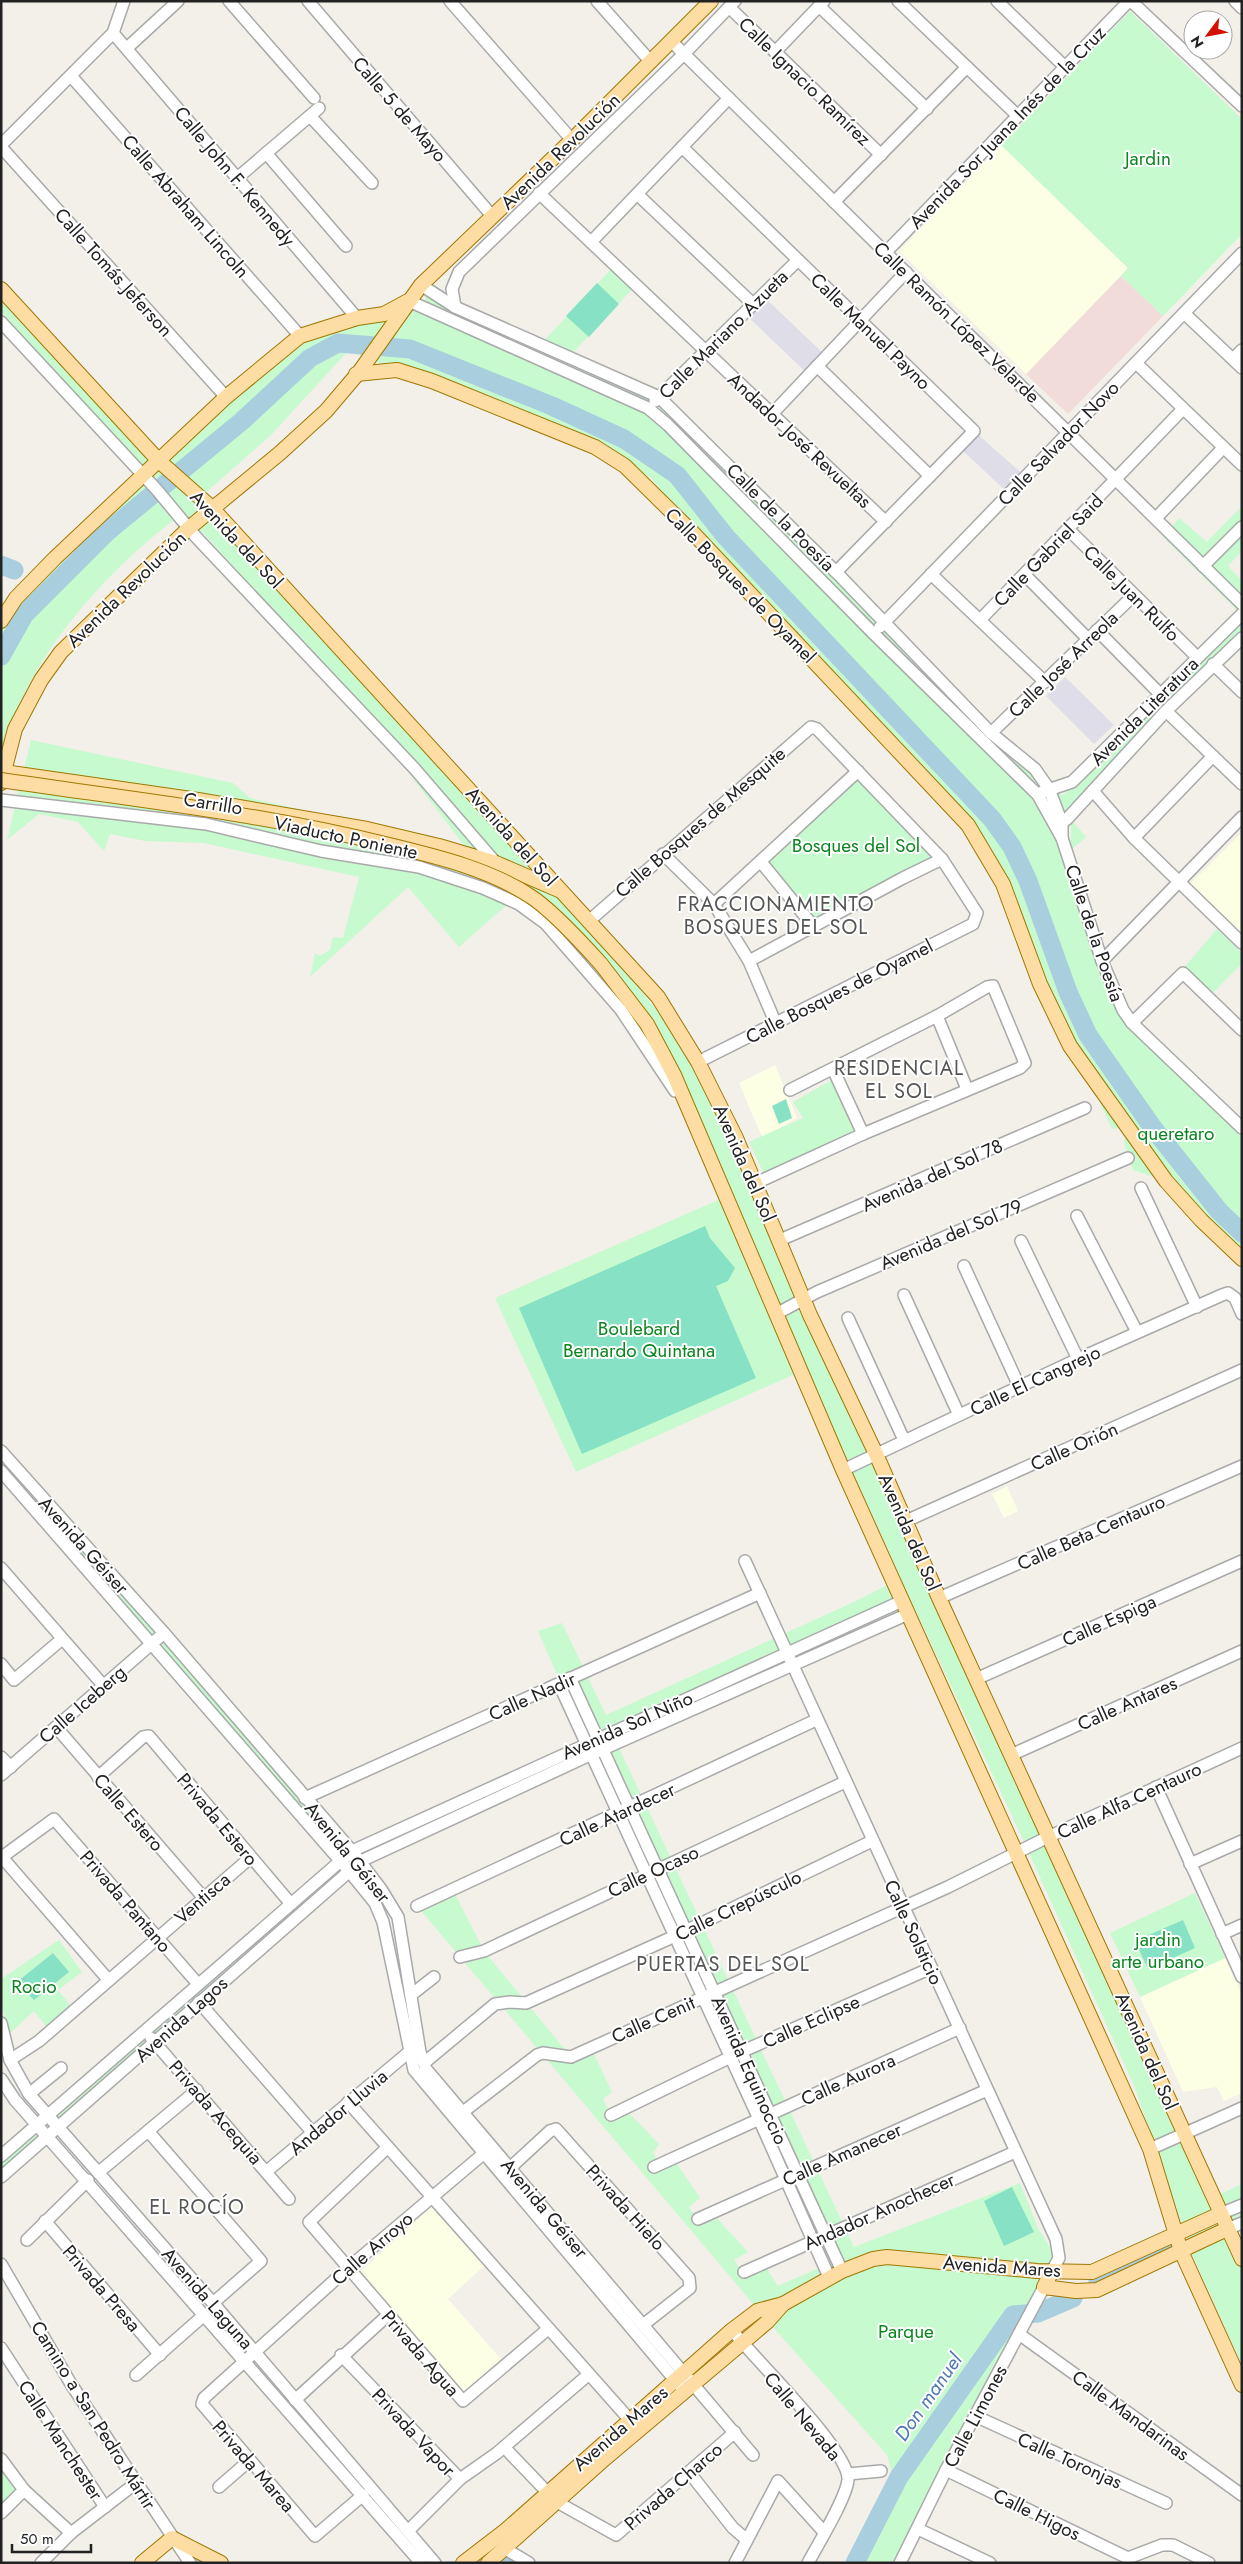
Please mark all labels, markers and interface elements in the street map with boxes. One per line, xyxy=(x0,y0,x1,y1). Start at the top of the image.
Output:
north arrow xyxy=(1183,10,1233,60)
street label: Calle Ignacio Ramírez xyxy=(732,11,877,152)
street label: Avenida Sor Juana Inés de la Cruz xyxy=(903,20,1112,235)
text: N xyxy=(1186,32,1208,52)
street label: Calle 5 de Mayo xyxy=(346,51,453,168)
street label: Avenida Revolución xyxy=(494,87,626,216)
street label: Calle John F. Kennedy xyxy=(168,100,302,253)
street label: Calle Abraham Lincoln xyxy=(116,129,256,284)
park label: Jardin xyxy=(1122,145,1171,172)
street label: Calle Tomás Jeferson xyxy=(48,202,179,343)
street label: Calle Ramón López Velarde xyxy=(867,235,1046,409)
street label: Calle Mariano Azueta xyxy=(653,264,794,405)
street label: Calle Manuel Payno xyxy=(804,267,937,396)
street label: Andador José Revueltas xyxy=(722,366,878,515)
street label: Calle Salvador Novo xyxy=(992,375,1125,512)
street label: Calle de la Poesía xyxy=(720,457,841,578)
street label: Avenida del Sol xyxy=(184,484,289,595)
street label: Calle Gabriel Said xyxy=(987,488,1109,613)
street label: Calle Bosques de Oyamel xyxy=(659,502,822,669)
street label: Avenida Revolución xyxy=(60,525,192,654)
street label: Calle Juan Rulfo xyxy=(1077,539,1186,648)
street label: Calle José Arreola xyxy=(1002,605,1124,724)
street label: Avenida Literatura xyxy=(1084,651,1205,772)
street label: Calle Bosques de Mesquite xyxy=(609,740,792,904)
street label: Avenida del Sol xyxy=(459,781,564,892)
street label: Carrillo xyxy=(182,786,244,821)
street label: Viaducto Poniente xyxy=(271,809,420,866)
park label: Bosques del Sol xyxy=(792,832,920,859)
street label: Calle de la Poesía xyxy=(1058,861,1131,1005)
district label: FRACCIONAMIENTO BOSQUES DEL SOL xyxy=(677,890,875,942)
street label: Calle Bosques de Oyamel xyxy=(741,932,938,1050)
district label: RESIDENCIAL EL SOL xyxy=(834,1054,964,1106)
street label: Avenida del Sol xyxy=(707,1100,782,1226)
park label: queretaro xyxy=(1138,1120,1214,1147)
street label: Avenida del Sol 78 xyxy=(857,1132,1007,1219)
street label: Avenida del Sol 79 xyxy=(876,1192,1027,1277)
park label: Boulebard Bernardo Quintana xyxy=(563,1315,715,1364)
street label: Calle El Cangrejo xyxy=(966,1338,1105,1422)
street label: Calle Orión xyxy=(1026,1415,1122,1478)
street label: Avenida del Sol xyxy=(872,1469,947,1595)
street label: Calle Beta Centauro xyxy=(1013,1488,1169,1577)
street label: Avenida Géiser xyxy=(32,1490,135,1601)
street label: Calle Espiga xyxy=(1058,1588,1160,1653)
street label: Calle Iceberg xyxy=(33,1659,132,1750)
street label: Calle Nadir xyxy=(484,1665,580,1728)
street label: Calle Antares xyxy=(1073,1669,1182,1737)
street label: Avenida Sol Niño xyxy=(557,1684,697,1766)
street label: Calle Alfa Centauro xyxy=(1053,1755,1206,1846)
street label: Calle Estero xyxy=(87,1767,170,1857)
street label: Privada Estero xyxy=(171,1767,265,1872)
street label: Calle Atardecer xyxy=(555,1776,680,1853)
street label: Avenida Géiser xyxy=(298,1796,397,1909)
street label: Calle Ocaso xyxy=(603,1839,703,1904)
street label: Privada Pantano xyxy=(74,1844,178,1958)
street label: Calle Crepúsculo xyxy=(670,1863,806,1948)
street label: Ventisca xyxy=(169,1866,236,1930)
street label: Calle Solsticio xyxy=(877,1875,950,1989)
park label: jardin arte urbano xyxy=(1112,1926,1204,1975)
district label: PUERTAS DEL SOL xyxy=(636,1950,810,1979)
street label: Avenida Lagos xyxy=(129,1970,234,2068)
park label: Rocio xyxy=(11,1973,57,2000)
street label: Calle Eclipse xyxy=(758,1988,864,2055)
street label: Avenida del Sol xyxy=(1109,1988,1184,2114)
street label: Calle Cenit xyxy=(607,1989,700,2050)
street label: Avenida Equinoccio xyxy=(705,1992,794,2149)
street label: Calle Aurora xyxy=(797,2047,900,2112)
street label: Privada Acequia xyxy=(162,2054,269,2171)
street label: Andador Lluvia xyxy=(283,2063,393,2162)
street label: Calle Amanecer xyxy=(778,2116,907,2193)
street label: Avenida Géiser xyxy=(495,2152,595,2265)
street label: Privada Hielo xyxy=(580,2158,672,2256)
street label: Andador Anochecer xyxy=(799,2166,960,2257)
district label: EL ROCÍO xyxy=(149,2193,245,2222)
street label: Calle Arroyo xyxy=(326,2205,419,2291)
street label: Privada Presa xyxy=(56,2239,147,2338)
street label: Avenida Laguna xyxy=(156,2241,260,2355)
street label: Avenida Mares xyxy=(942,2249,1062,2284)
street label: Privada Agua xyxy=(375,2304,466,2403)
street label: Camino a San Pedro Mártir xyxy=(24,2316,163,2515)
park label: Parque xyxy=(878,2318,934,2345)
water label: Don manuel xyxy=(888,2346,970,2447)
street label: Calle Limones xyxy=(937,2360,1014,2472)
street label: Calle Mandarinas xyxy=(1067,2364,1195,2467)
street label: Calle Nevada xyxy=(758,2366,848,2466)
street label: Calle Manchester xyxy=(12,2375,110,2506)
street label: Avenida Mares xyxy=(567,2379,674,2477)
street label: Privada Vapor xyxy=(366,2382,462,2483)
street label: Privada Marea xyxy=(206,2414,301,2518)
street label: Calle Toronjas xyxy=(1013,2425,1127,2496)
street label: Privada Charco xyxy=(618,2436,728,2537)
street label: Calle Higos xyxy=(989,2482,1085,2547)
scale bar xyxy=(12,2522,91,2554)
text: 50 m xyxy=(20,2528,54,2550)

